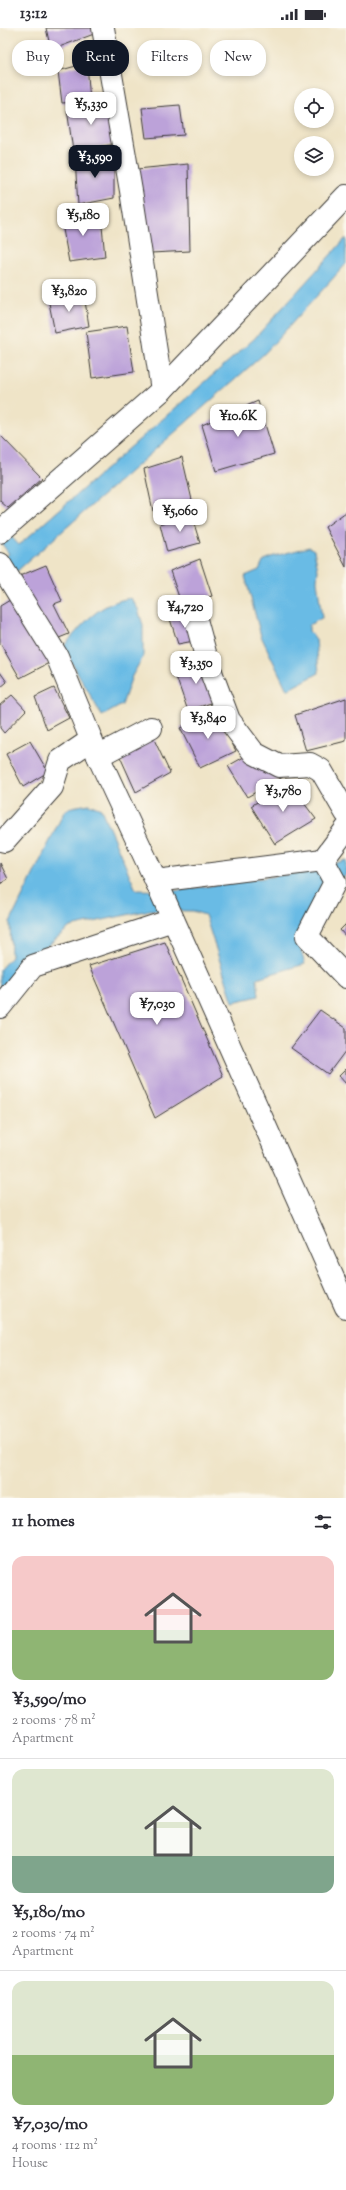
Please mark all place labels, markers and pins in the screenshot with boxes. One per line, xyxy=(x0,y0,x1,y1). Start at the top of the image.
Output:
pin: ¥5,330 xyxy=(58,92,124,126)
pin: ¥3,590 xyxy=(62,145,128,179)
pin: ¥5,180 xyxy=(50,203,116,237)
pin: ¥3,820 xyxy=(36,279,102,313)
pin: ¥10.6K xyxy=(205,404,271,438)
pin: ¥5,060 xyxy=(147,499,213,533)
pin: ¥4,720 xyxy=(152,595,218,629)
pin: ¥3,350 xyxy=(163,651,229,685)
pin: ¥3,840 xyxy=(175,706,241,740)
pin: ¥3,780 xyxy=(250,779,316,813)
pin: ¥7,030 xyxy=(124,992,190,1026)

